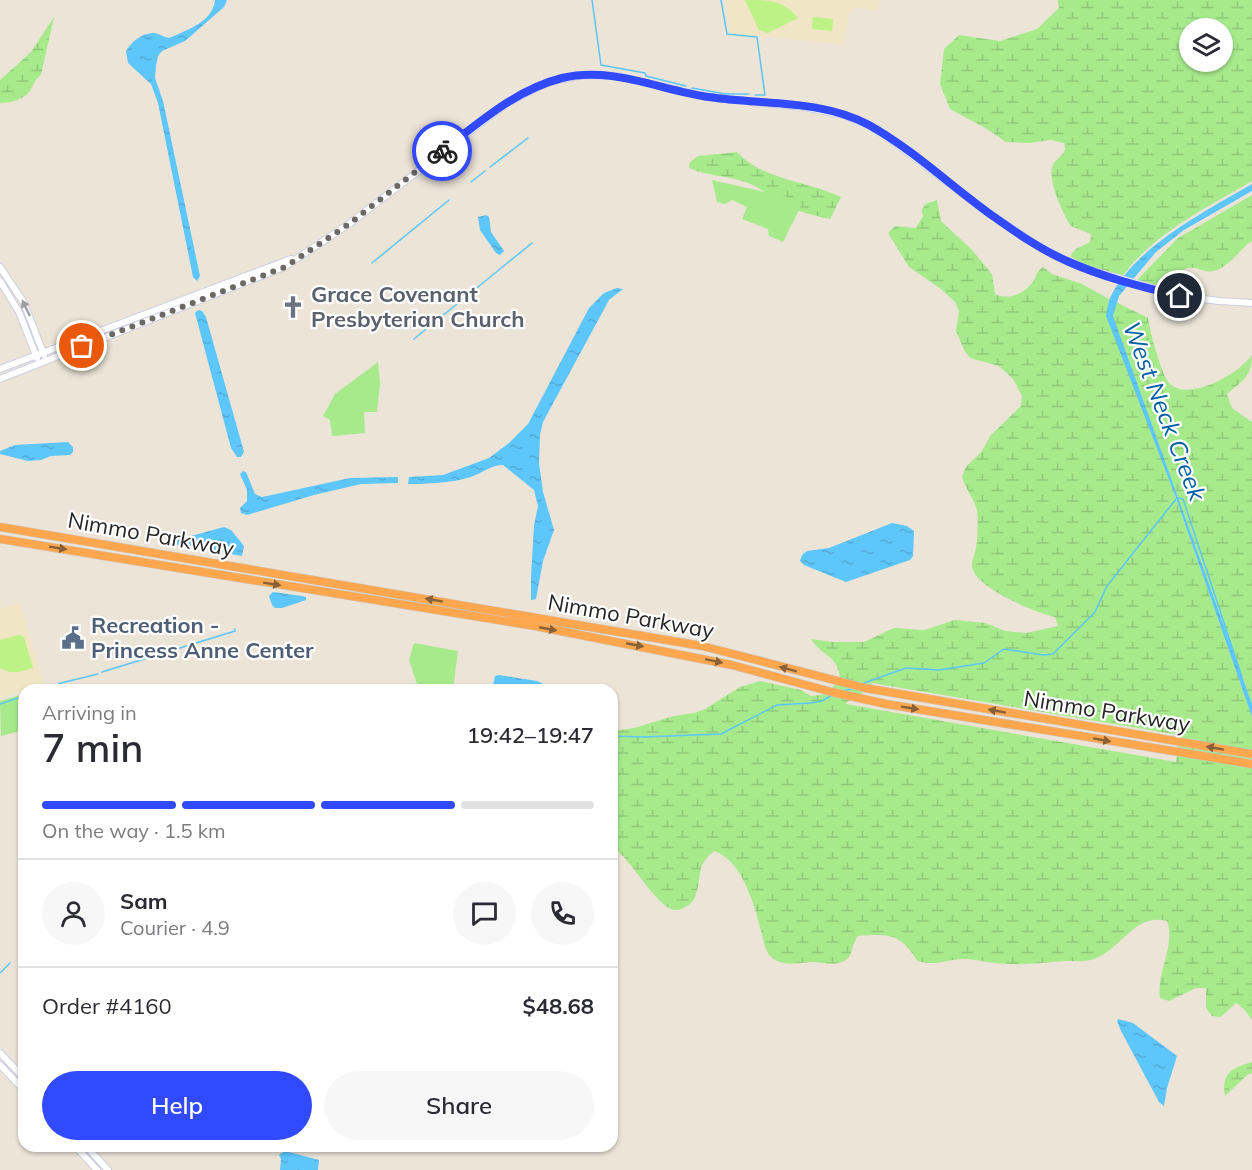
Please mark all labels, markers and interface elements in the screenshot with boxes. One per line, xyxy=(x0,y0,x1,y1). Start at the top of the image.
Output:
map controls xyxy=(1179,18,1233,72)
button: layers xyxy=(1179,18,1233,72)
courier xyxy=(412,121,472,181)
icon: bike xyxy=(426,135,459,168)
pin xyxy=(1154,270,1205,321)
icon: home xyxy=(1163,279,1196,312)
place label: Grace Covenant Presbyterian Church xyxy=(311,280,525,333)
church icon: Grace Covenant Presbyterian Church xyxy=(280,294,306,320)
one-way arrow xyxy=(22,299,31,316)
water label: West Neck Creek xyxy=(1117,317,1213,506)
pin xyxy=(56,320,107,371)
icon: bag xyxy=(65,329,98,362)
street label: Nimmo Parkway xyxy=(66,506,237,562)
one-way arrow xyxy=(48,543,67,552)
one-way arrow xyxy=(263,580,282,589)
street label: Nimmo Parkway xyxy=(546,588,717,644)
one-way arrow xyxy=(424,596,443,605)
place label: Recreation - Princess Anne Center xyxy=(91,611,314,664)
public building icon: Recreation - Princess Anne Center xyxy=(60,625,86,651)
one-way arrow xyxy=(539,625,558,634)
one-way arrow xyxy=(626,641,645,650)
one-way arrow xyxy=(705,657,724,666)
one-way arrow xyxy=(779,663,797,673)
street label: Nimmo Parkway xyxy=(1022,684,1193,738)
text: Arriving in xyxy=(42,700,137,725)
one-way arrow xyxy=(900,703,919,712)
one-way arrow xyxy=(987,706,1006,715)
text: 19:42–19:47 xyxy=(467,721,594,749)
text: 7 min xyxy=(42,723,143,772)
one-way arrow xyxy=(1093,736,1112,745)
one-way arrow xyxy=(1206,743,1225,752)
text: On the way · 1.5 km xyxy=(42,818,226,843)
button: person xyxy=(42,882,105,945)
button: chat xyxy=(453,882,516,945)
button: phone xyxy=(531,882,594,945)
text: Sam xyxy=(120,887,168,915)
text: Courier · 4.9 xyxy=(120,915,230,940)
text: Order #4160 xyxy=(42,992,172,1020)
text: $48.68 xyxy=(523,992,594,1020)
button: Help xyxy=(42,1071,312,1140)
button: Share xyxy=(324,1071,594,1140)

